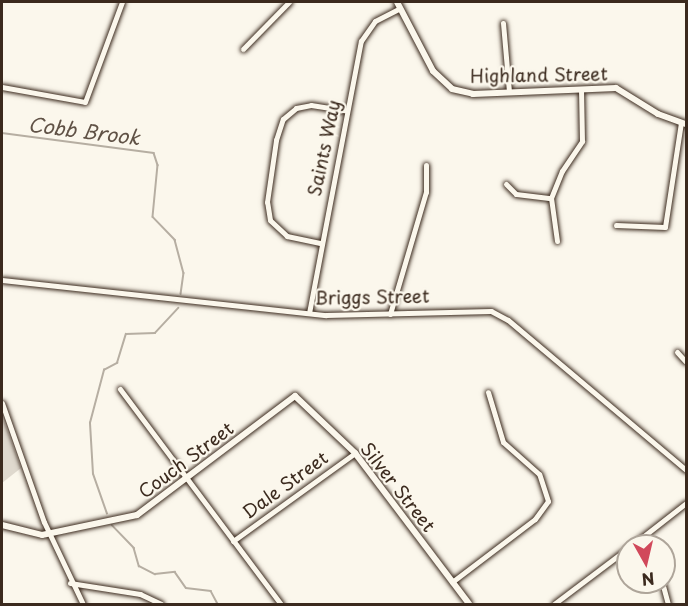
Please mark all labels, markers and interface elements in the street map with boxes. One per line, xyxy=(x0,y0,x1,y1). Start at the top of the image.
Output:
street label: Highland Street xyxy=(470,63,608,87)
street label: Saints Way xyxy=(303,98,345,198)
water label: Cobb Brook xyxy=(26,112,142,150)
street label: Briggs Street xyxy=(314,285,430,309)
street label: Couch Street xyxy=(134,417,238,503)
street label: Silver Street xyxy=(356,438,440,536)
street label: Dale Street xyxy=(238,447,332,523)
north arrow xyxy=(616,534,676,594)
text: N xyxy=(640,567,656,593)

